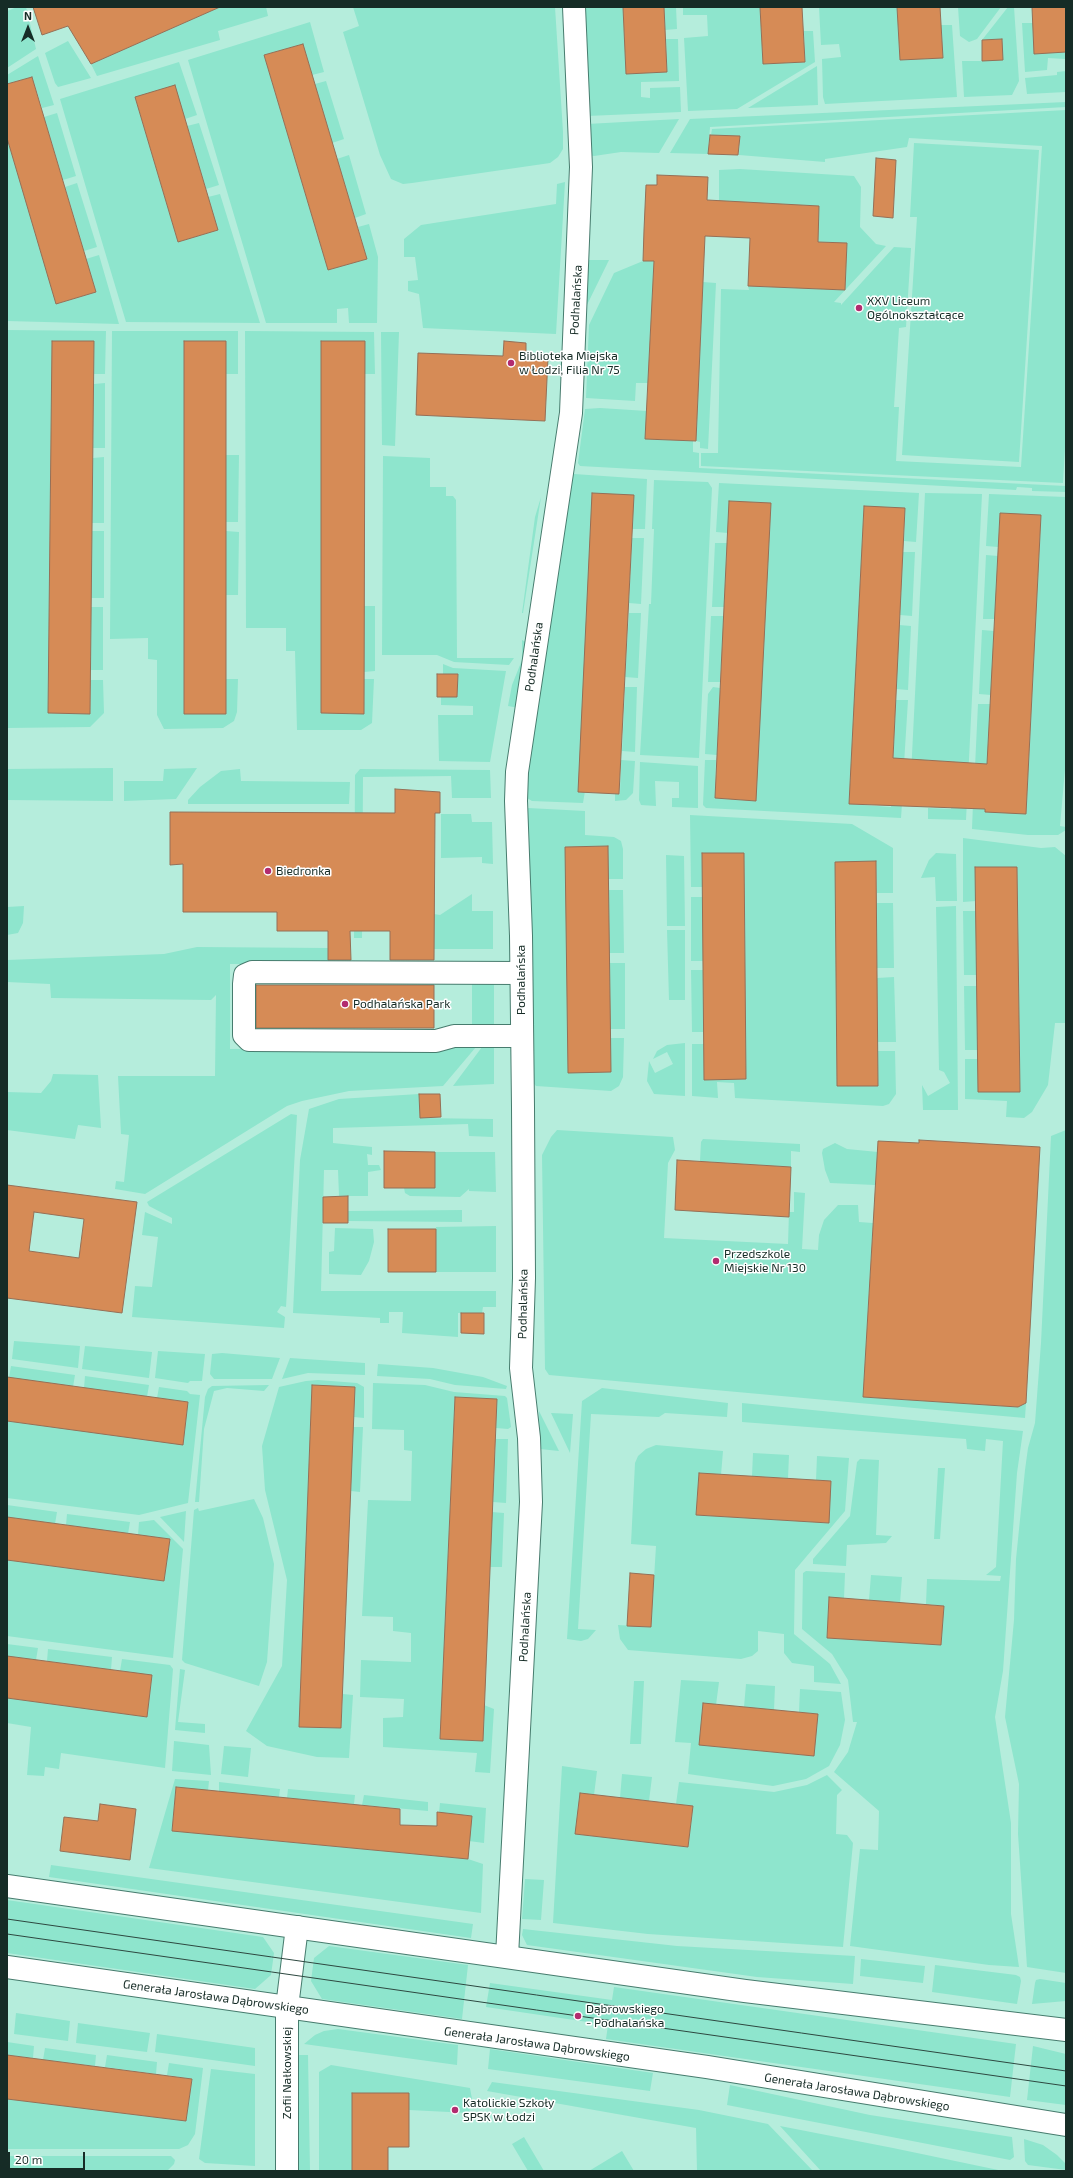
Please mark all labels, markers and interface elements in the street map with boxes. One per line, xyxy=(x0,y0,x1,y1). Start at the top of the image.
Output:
north arrow xyxy=(8,8,48,48)
text: N xyxy=(24,9,32,22)
street label: Podhalańska xyxy=(567,265,585,335)
place label: XXV Liceum Ogólnokształcące xyxy=(867,294,964,322)
marker: XXV Liceum Ogólnokształcące xyxy=(854,303,864,313)
place label: Biblioteka Miejska w Łodzi, Filia Nr 75 xyxy=(519,349,620,377)
marker: Biblioteka Miejska w Łodzi, Filia Nr 75 xyxy=(506,358,516,368)
street label: Podhalańska xyxy=(522,621,546,693)
place label: Biedronka xyxy=(276,864,331,878)
marker: Biedronka xyxy=(263,866,273,876)
street label: Podhalańska xyxy=(514,945,528,1015)
place label: Podhalańska Park xyxy=(353,997,450,1011)
marker: Podhalańska Park xyxy=(340,999,350,1009)
place label: Przedszkole Miejskie Nr 130 xyxy=(724,1247,806,1275)
marker: Przedszkole Miejskie Nr 130 xyxy=(711,1256,721,1266)
street label: Podhalańska xyxy=(515,1269,531,1339)
street label: Podhalańska xyxy=(516,1592,534,1662)
street label: Generała Jarosława Dąbrowskiego xyxy=(122,1977,310,2017)
place label: Dąbrowskiego - Podhalańska xyxy=(586,2002,664,2030)
marker: Dąbrowskiego - Podhalańska xyxy=(573,2011,583,2021)
street label: Generała Jarosława Dąbrowskiego xyxy=(443,2024,631,2064)
street label: Zofii Nałkowskiej xyxy=(280,2027,294,2119)
street label: Generała Jarosława Dąbrowskiego xyxy=(763,2070,951,2114)
place label: Katolickie Szkoły SPSK w Łodzi xyxy=(463,2096,554,2124)
marker: Katolickie Szkoły SPSK w Łodzi xyxy=(450,2105,460,2115)
scale bar xyxy=(10,2144,87,2170)
text: 20 m xyxy=(15,2152,42,2166)

